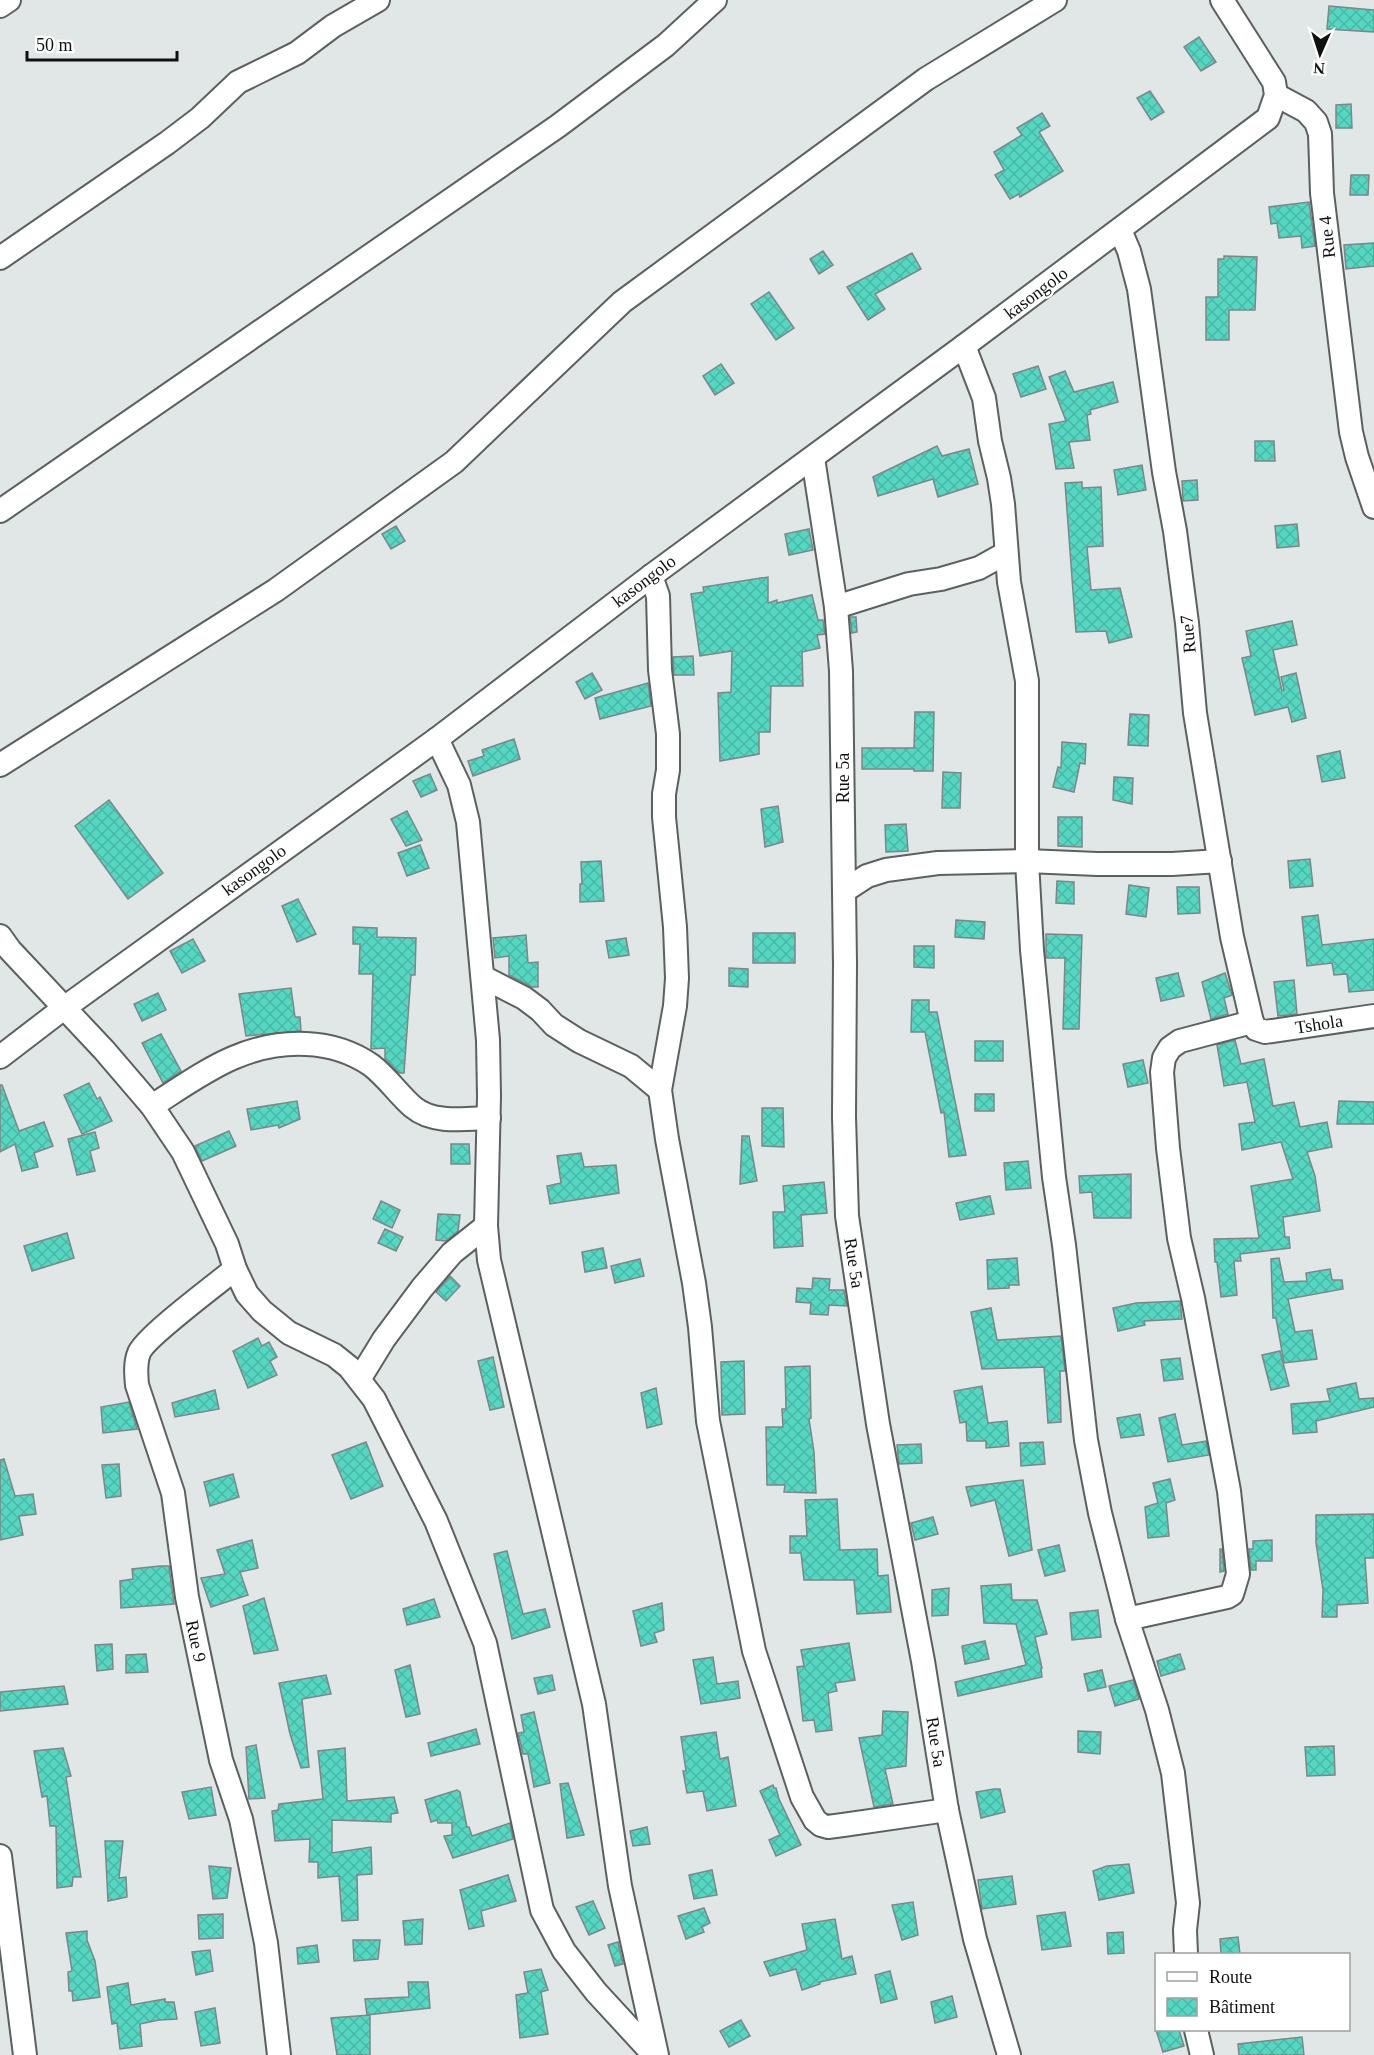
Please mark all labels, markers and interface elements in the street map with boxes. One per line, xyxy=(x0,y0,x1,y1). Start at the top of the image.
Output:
scale bar xyxy=(27,24,177,62)
north arrow xyxy=(1290,24,1350,84)
text: 50 m xyxy=(36,35,73,55)
text: N xyxy=(1313,60,1325,77)
street label: Rue 4 xyxy=(1315,215,1339,259)
street label: kasongolo xyxy=(1000,263,1072,323)
street label: kasongolo xyxy=(608,551,680,611)
street label: Rue7 xyxy=(1176,614,1200,654)
street label: Rue 5a xyxy=(833,753,853,803)
street label: kasongolo xyxy=(218,840,290,900)
street label: Tshola xyxy=(1294,1010,1344,1038)
street label: Rue 5a xyxy=(840,1237,868,1290)
street label: Rue 9 xyxy=(182,1618,210,1664)
street label: Rue 5a xyxy=(922,1716,950,1769)
legend xyxy=(1155,1953,1350,2031)
text: Route xyxy=(1209,1967,1252,1987)
text: Bâtiment xyxy=(1209,1997,1275,2017)

